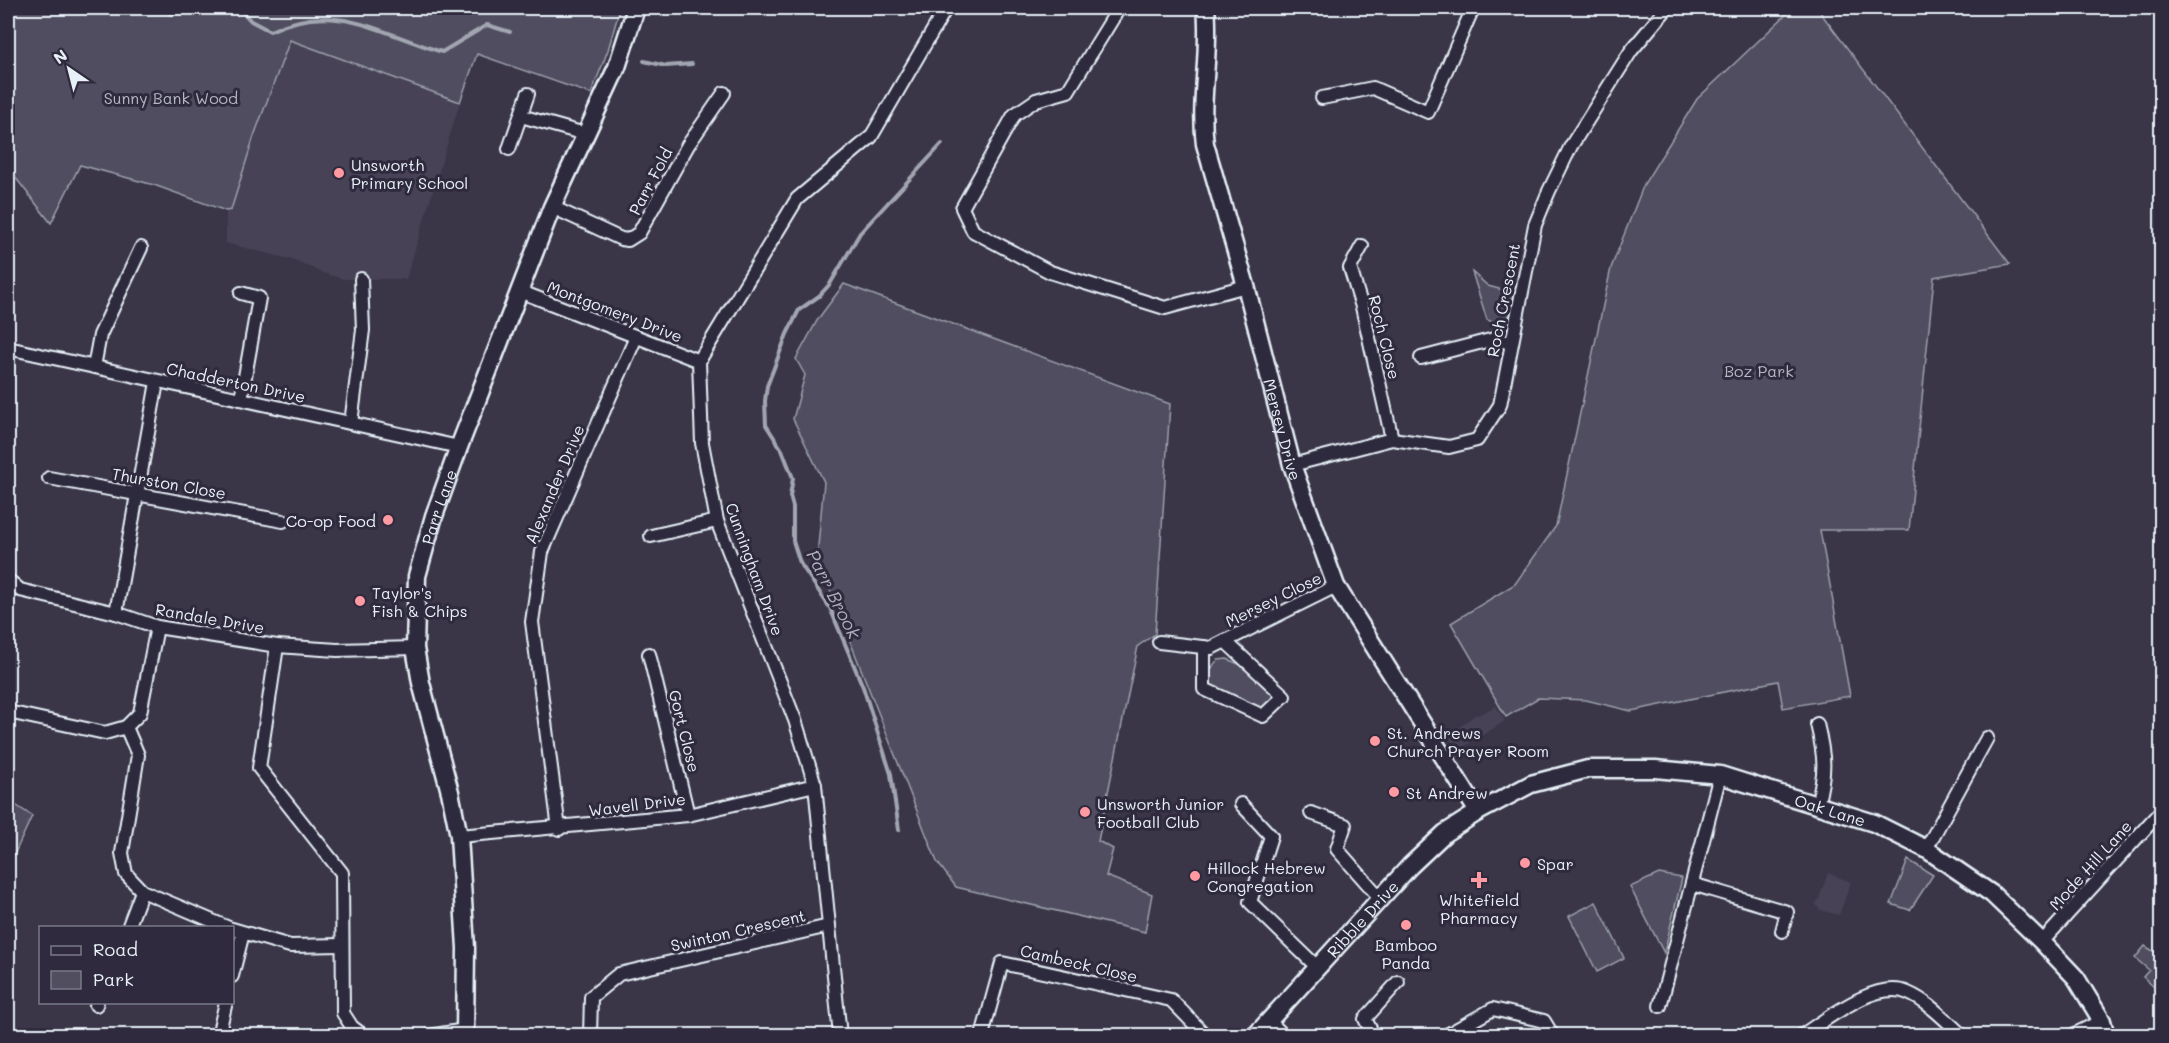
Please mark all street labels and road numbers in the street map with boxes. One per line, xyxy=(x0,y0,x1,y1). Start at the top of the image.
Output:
street label: Parr Fold xyxy=(623,144,677,218)
street label: Roch Crescent xyxy=(1482,241,1524,359)
street label: Montgomery Drive xyxy=(544,276,686,346)
street label: Roch Close xyxy=(1364,293,1406,381)
street label: Chadderton Drive xyxy=(165,357,307,407)
street label: Mersey Drive xyxy=(1260,376,1307,483)
street label: Alexander Drive xyxy=(519,421,589,547)
street label: Thurston Close xyxy=(110,463,228,503)
street label: Parr Lane xyxy=(416,466,461,547)
street label: Cunningham Drive xyxy=(721,500,789,638)
street label: Mersey Close xyxy=(1221,567,1325,631)
street label: Randale Drive xyxy=(154,598,266,638)
street label: Gort Close xyxy=(665,688,705,774)
street label: Wavell Drive xyxy=(587,788,687,820)
street label: Oak Lane xyxy=(1792,788,1869,830)
street label: Mode Hill Lane xyxy=(2044,816,2136,914)
street label: Ribble Drive xyxy=(1322,876,1403,961)
street label: Swinton Crescent xyxy=(668,904,808,956)
street label: Cambeck Close xyxy=(1018,939,1140,987)

